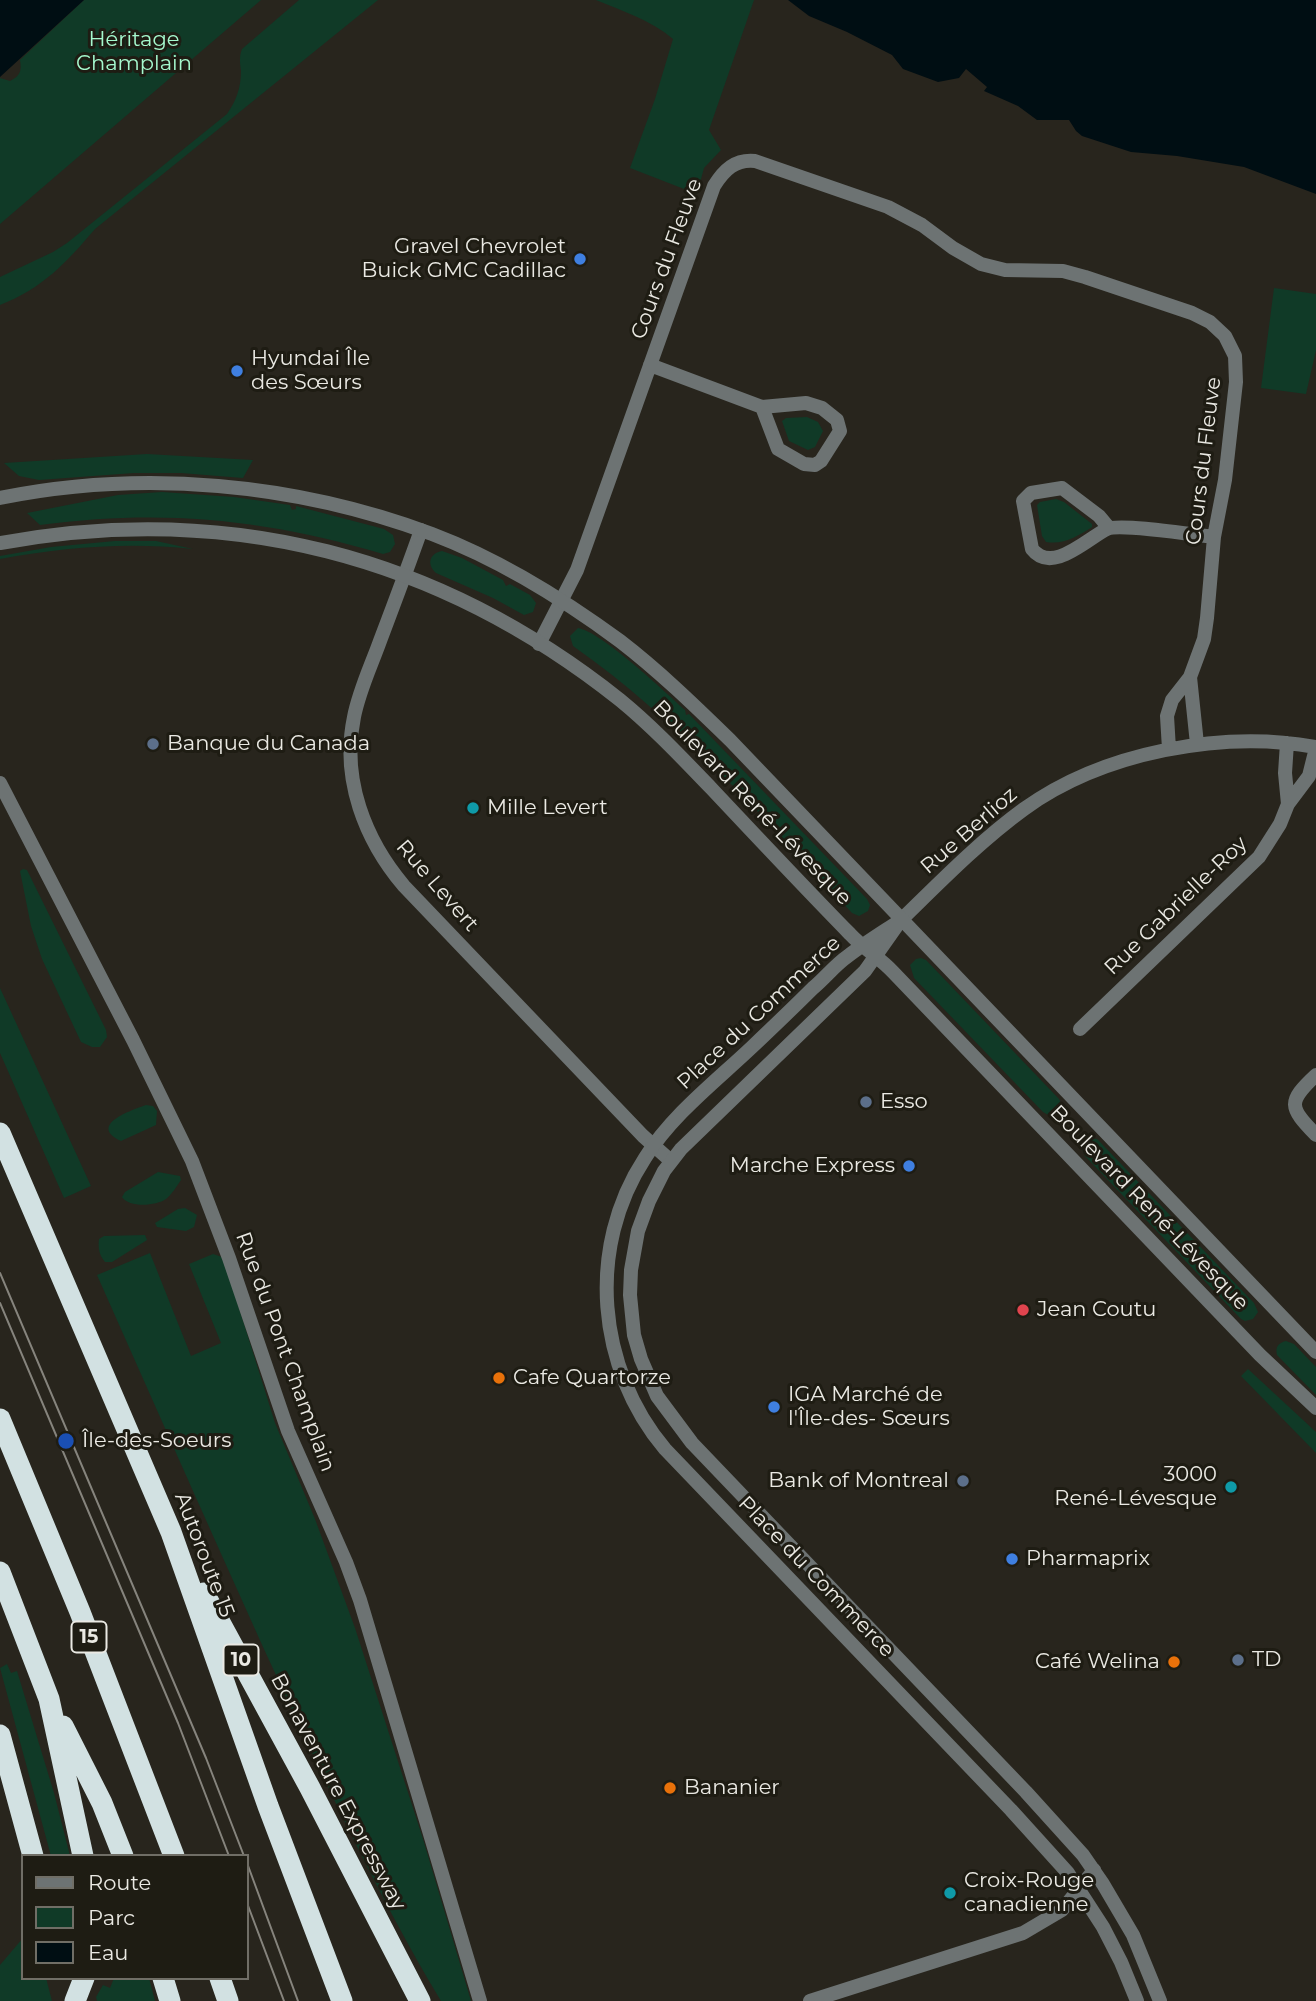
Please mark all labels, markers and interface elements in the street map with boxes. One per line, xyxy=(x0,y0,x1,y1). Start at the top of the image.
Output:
park label: Héritage Champlain xyxy=(76,27,192,77)
street label: Cours du Fleuve xyxy=(626,175,708,343)
place label: Gravel Chevrolet Buick GMC Cadillac xyxy=(361,234,566,284)
marker: Gravel Chevrolet Buick GMC Cadillac xyxy=(572,251,588,267)
place label: Hyundai Île des Sœurs xyxy=(251,346,370,396)
marker: Hyundai Île des Sœurs xyxy=(229,363,245,379)
street label: Cours du Fleuve xyxy=(1181,376,1227,546)
street label: Boulevard René-Lévesque xyxy=(647,695,857,911)
place label: Banque du Canada xyxy=(167,731,370,757)
marker: Banque du Canada xyxy=(145,736,161,752)
street label: Rue Berlioz xyxy=(916,782,1022,880)
place label: Mille Levert xyxy=(487,795,608,821)
marker: Mille Levert xyxy=(465,800,481,816)
street label: Rue Gabrielle-Roy xyxy=(1099,831,1253,981)
street label: Rue Levert xyxy=(390,835,484,937)
street label: Place du Commerce xyxy=(672,931,846,1095)
place label: Esso xyxy=(880,1089,928,1115)
marker: Esso xyxy=(858,1094,874,1110)
street label: Boulevard René-Lévesque xyxy=(1044,1100,1254,1316)
place label: Marche Express xyxy=(730,1153,895,1179)
marker: Marche Express xyxy=(901,1158,917,1174)
street label: Rue du Pont Champlain xyxy=(230,1229,340,1475)
place label: Jean Coutu xyxy=(1037,1297,1156,1323)
marker: Jean Coutu xyxy=(1015,1302,1031,1318)
place label: Cafe Quartorze xyxy=(513,1365,671,1391)
marker: Cafe Quartorze xyxy=(491,1370,507,1386)
place label: IGA Marché de l'Île-des- Sœurs xyxy=(788,1382,950,1432)
marker: IGA Marché de l'Île-des- Sœurs xyxy=(766,1399,782,1415)
place label: Île-des-Soeurs xyxy=(82,1428,231,1454)
marker: Île-des-Soeurs xyxy=(56,1431,76,1451)
place label: 3000 René-Lévesque xyxy=(1054,1462,1217,1512)
place label: Bank of Montreal xyxy=(768,1468,949,1494)
marker: Bank of Montreal xyxy=(955,1473,971,1489)
marker: 3000 René-Lévesque xyxy=(1223,1479,1239,1495)
street label: Autoroute 15 xyxy=(169,1489,239,1621)
street label: Place du Commerce xyxy=(733,1491,899,1663)
place label: Pharmaprix xyxy=(1026,1546,1150,1572)
marker: Pharmaprix xyxy=(1004,1551,1020,1567)
road number: 15 xyxy=(72,1622,106,1652)
road number: 10 xyxy=(224,1644,258,1676)
place label: TD xyxy=(1252,1647,1281,1673)
place label: Café Welina xyxy=(1035,1649,1160,1675)
marker: TD xyxy=(1230,1652,1246,1668)
marker: Café Welina xyxy=(1166,1654,1182,1670)
street label: Bonaventure Expressway xyxy=(265,1670,411,1914)
place label: Bananier xyxy=(684,1775,780,1801)
marker: Bananier xyxy=(662,1780,678,1796)
legend xyxy=(21,1854,248,1980)
place label: Croix-Rouge canadienne xyxy=(964,1868,1094,1918)
text: Route xyxy=(88,1870,151,1895)
marker: Croix-Rouge canadienne xyxy=(942,1885,958,1901)
text: Parc xyxy=(88,1905,135,1930)
text: Eau xyxy=(88,1940,128,1965)

